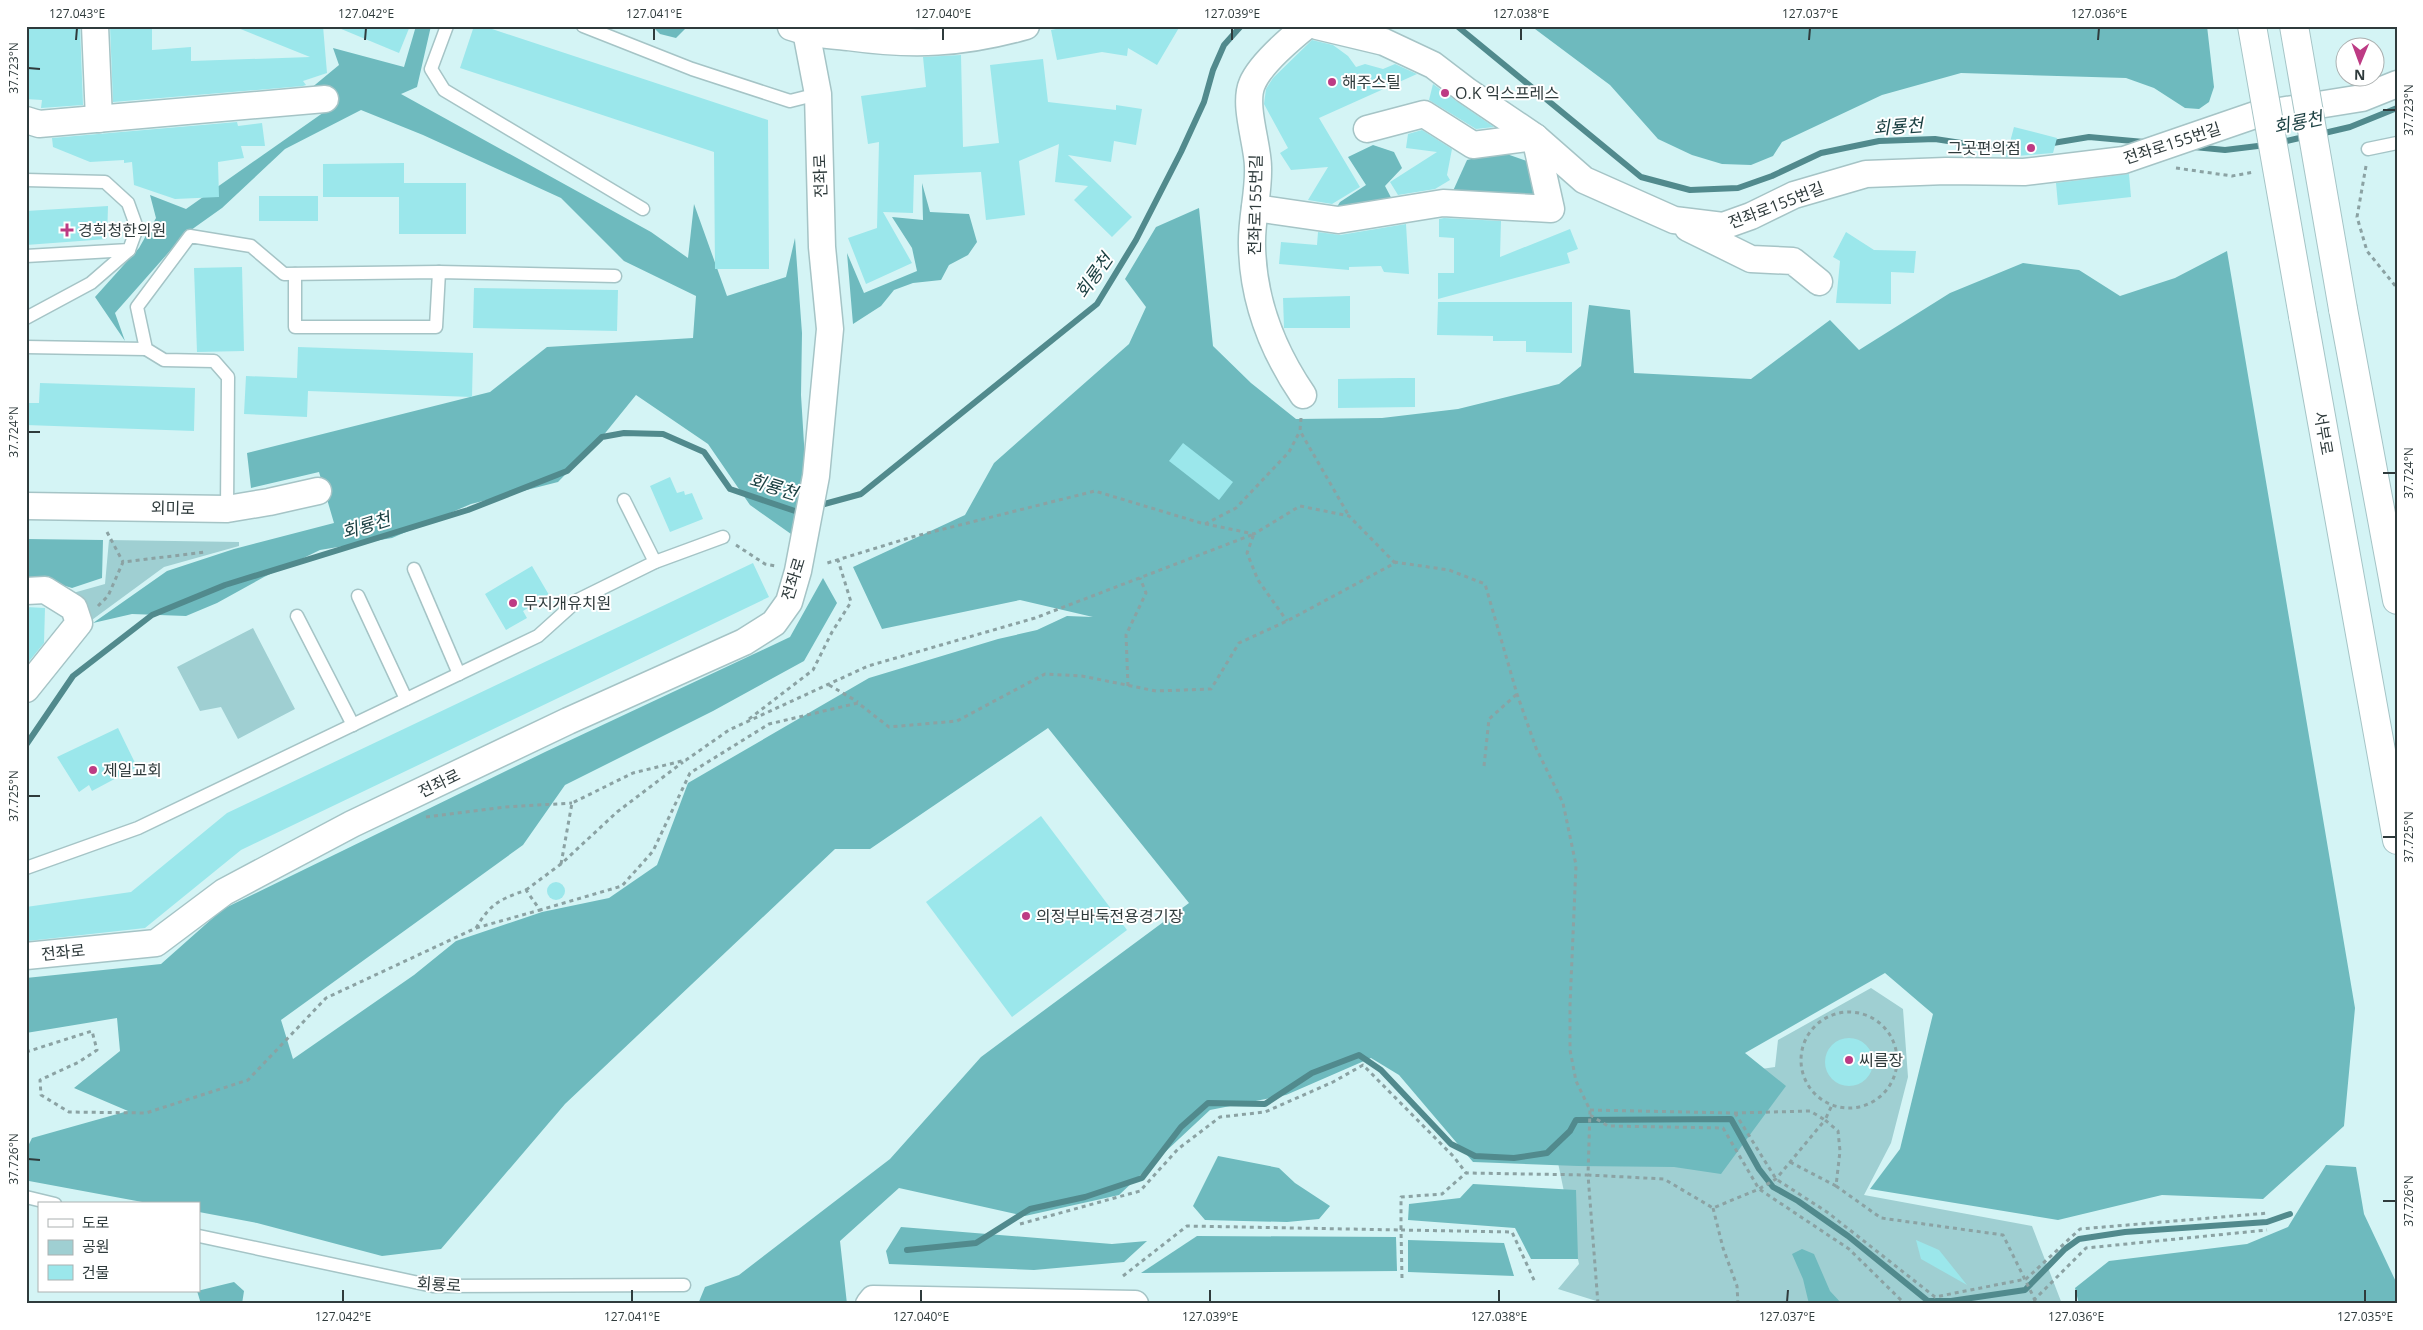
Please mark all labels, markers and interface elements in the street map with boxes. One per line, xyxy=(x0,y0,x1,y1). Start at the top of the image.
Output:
text: 127.043°E xyxy=(49,5,105,22)
text: 127.042°E xyxy=(338,5,394,22)
text: 127.041°E xyxy=(626,5,682,22)
text: 127.040°E xyxy=(915,5,971,22)
text: 127.039°E xyxy=(1204,5,1260,22)
text: 127.038°E xyxy=(1493,5,1549,22)
text: 127.037°E xyxy=(1782,5,1838,22)
text: 127.036°E xyxy=(2071,5,2127,22)
north arrow xyxy=(2336,38,2386,88)
text: 37.723°N xyxy=(5,42,22,94)
text: N xyxy=(2354,66,2366,85)
place label: 해주스틸 xyxy=(1342,71,1401,93)
marker: 해주스틸 xyxy=(1326,76,1338,88)
place label: O.K 익스프레스 xyxy=(1455,82,1559,104)
text: 37.723°N xyxy=(2400,84,2417,136)
marker: O.K 익스프레스 xyxy=(1439,87,1451,99)
water label: 회룡천 xyxy=(2271,105,2327,139)
water label: 회룡천 xyxy=(1872,112,1926,140)
street label: 전좌로155번길 xyxy=(2121,117,2223,169)
place label: 그곳편의점 xyxy=(1947,137,2021,159)
marker: 그곳편의점 xyxy=(2025,142,2037,154)
street label: 전좌로 xyxy=(808,153,832,198)
street label: 전좌로155번길 xyxy=(1243,154,1267,256)
street label: 전좌로155번길 xyxy=(1725,177,1827,233)
place label: 경희청한의원 xyxy=(78,219,166,241)
marker: 경희청한의원 xyxy=(60,223,74,237)
water label: 회룡천 xyxy=(1069,246,1119,303)
text: 37.724°N xyxy=(5,406,22,458)
street label: 서부로 xyxy=(2309,409,2339,457)
text: 37.724°N xyxy=(2400,447,2417,499)
water label: 회룡천 xyxy=(746,467,803,505)
street label: 외미로 xyxy=(151,497,196,519)
water label: 회룡천 xyxy=(338,506,395,544)
street label: 전좌로 xyxy=(776,554,810,603)
place label: 무지개유치원 xyxy=(523,592,611,614)
marker: 무지개유치원 xyxy=(507,597,519,609)
place label: 제일교회 xyxy=(103,759,162,781)
street label: 전좌로 xyxy=(414,763,464,803)
marker: 제일교회 xyxy=(87,764,99,776)
text: 37.725°N xyxy=(5,770,22,822)
text: 37.725°N xyxy=(2400,811,2417,863)
place label: 의정부바둑전용경기장 xyxy=(1036,905,1183,927)
marker: 의정부바둑전용경기장 xyxy=(1020,910,1032,922)
street label: 전좌로 xyxy=(40,939,86,965)
place label: 씨름장 xyxy=(1859,1049,1903,1071)
marker: 씨름장 xyxy=(1843,1054,1855,1066)
text: 37.726°N xyxy=(5,1133,22,1185)
text: 37.726°N xyxy=(2400,1175,2417,1227)
legend xyxy=(38,1202,200,1292)
text: 도로 xyxy=(82,1212,110,1232)
text: 공원 xyxy=(82,1236,110,1256)
text: 건물 xyxy=(82,1262,110,1282)
street label: 회룡로 xyxy=(416,1271,462,1297)
text: 127.042°E xyxy=(315,1308,371,1325)
text: 127.041°E xyxy=(604,1308,660,1325)
text: 127.040°E xyxy=(893,1308,949,1325)
text: 127.039°E xyxy=(1182,1308,1238,1325)
text: 127.038°E xyxy=(1471,1308,1527,1325)
text: 127.037°E xyxy=(1759,1308,1815,1325)
text: 127.036°E xyxy=(2048,1308,2104,1325)
text: 127.035°E xyxy=(2337,1308,2393,1325)

